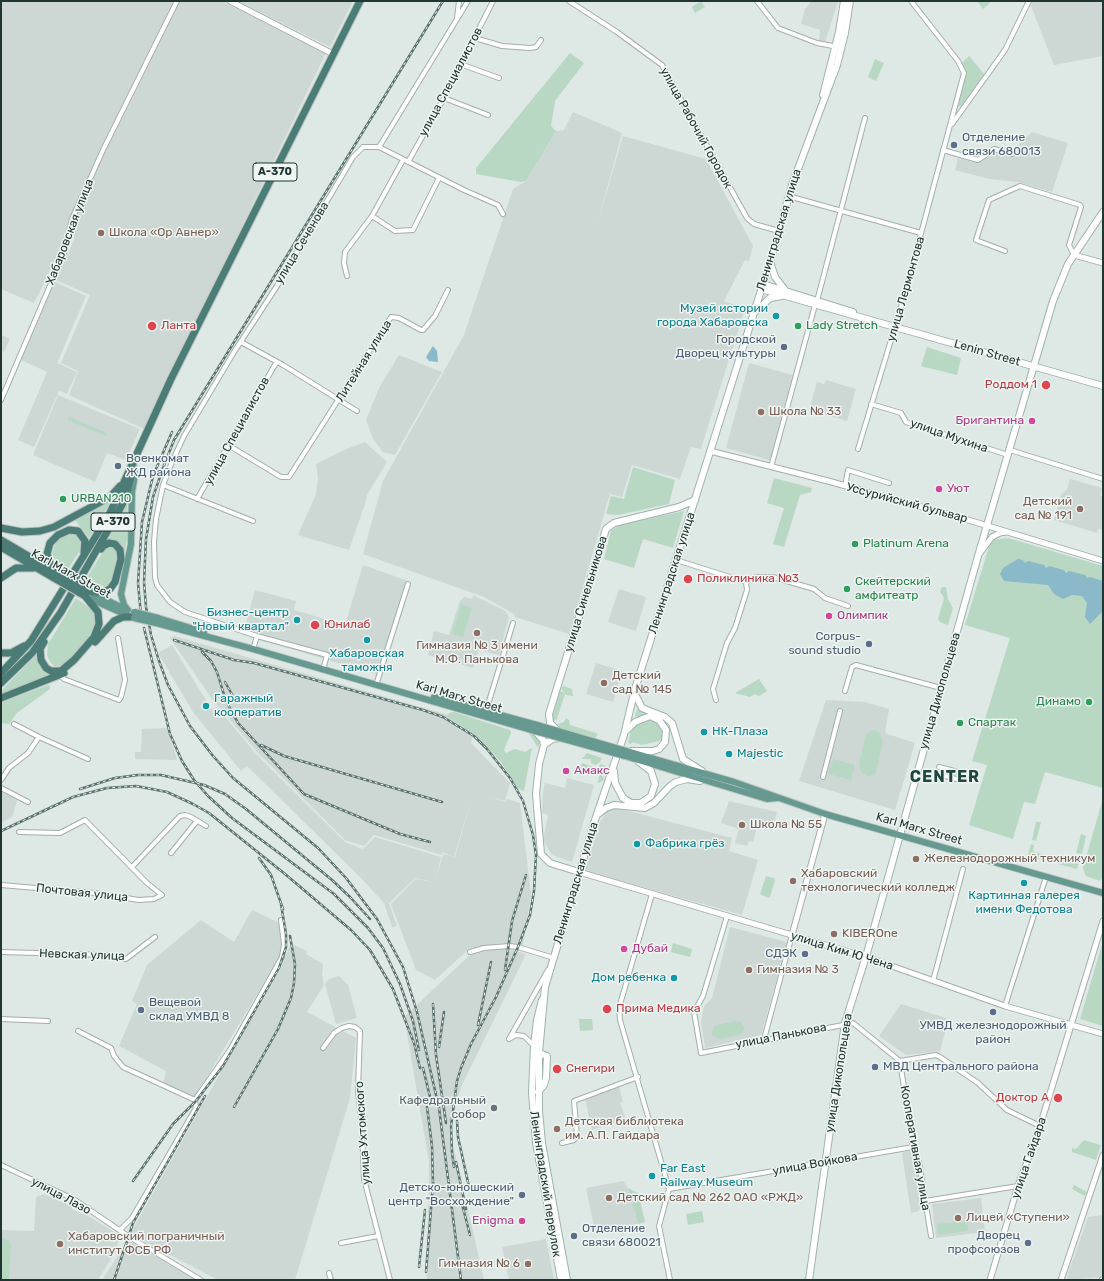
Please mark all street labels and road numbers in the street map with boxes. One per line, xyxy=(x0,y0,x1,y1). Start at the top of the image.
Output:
street label: улица Специалистов xyxy=(416,25,486,139)
street label: улица Рабочий Городок xyxy=(657,65,735,191)
road number: А-370 xyxy=(253,163,297,181)
street label: Ленинградская улица xyxy=(754,167,804,293)
street label: Хабаровская улица xyxy=(43,177,97,287)
street label: улица Сеченова xyxy=(272,199,332,287)
street label: улица Лермонтова xyxy=(884,235,928,343)
street label: Литейная улица xyxy=(333,317,395,405)
street label: Lenin Street xyxy=(952,337,1022,369)
street label: улица Специалистов xyxy=(201,374,273,488)
street label: улица Мухина xyxy=(908,416,990,456)
street label: Уссурийский бульвар xyxy=(845,480,969,526)
street label: Ленинградская улица xyxy=(646,510,698,636)
road number: А-370 xyxy=(91,513,135,531)
street label: улица Синельникова xyxy=(561,534,611,654)
street label: Karl Marx Street xyxy=(29,546,113,602)
street label: улица Дикопольцева xyxy=(916,631,964,751)
street label: Karl Marx Street xyxy=(414,678,504,716)
street label: Karl Marx Street xyxy=(874,810,964,848)
street label: Ленинградская улица xyxy=(551,820,601,946)
street label: Почтовая улица xyxy=(35,881,129,905)
street label: улица Ким Ю Чена xyxy=(789,929,895,973)
street label: Невская улица xyxy=(39,946,125,964)
street label: улица Дикопольцева xyxy=(822,1012,856,1134)
street label: улица Панькова xyxy=(734,1020,828,1052)
street label: улица Ухтомского xyxy=(352,1081,374,1185)
street label: Кооперативная улица xyxy=(897,1084,933,1212)
street label: Ленинградский переулок xyxy=(526,1110,564,1258)
street label: улица Гайдара xyxy=(1008,1115,1050,1201)
street label: улица Войкова xyxy=(771,1149,859,1179)
street label: улица Лазо xyxy=(29,1174,93,1218)

